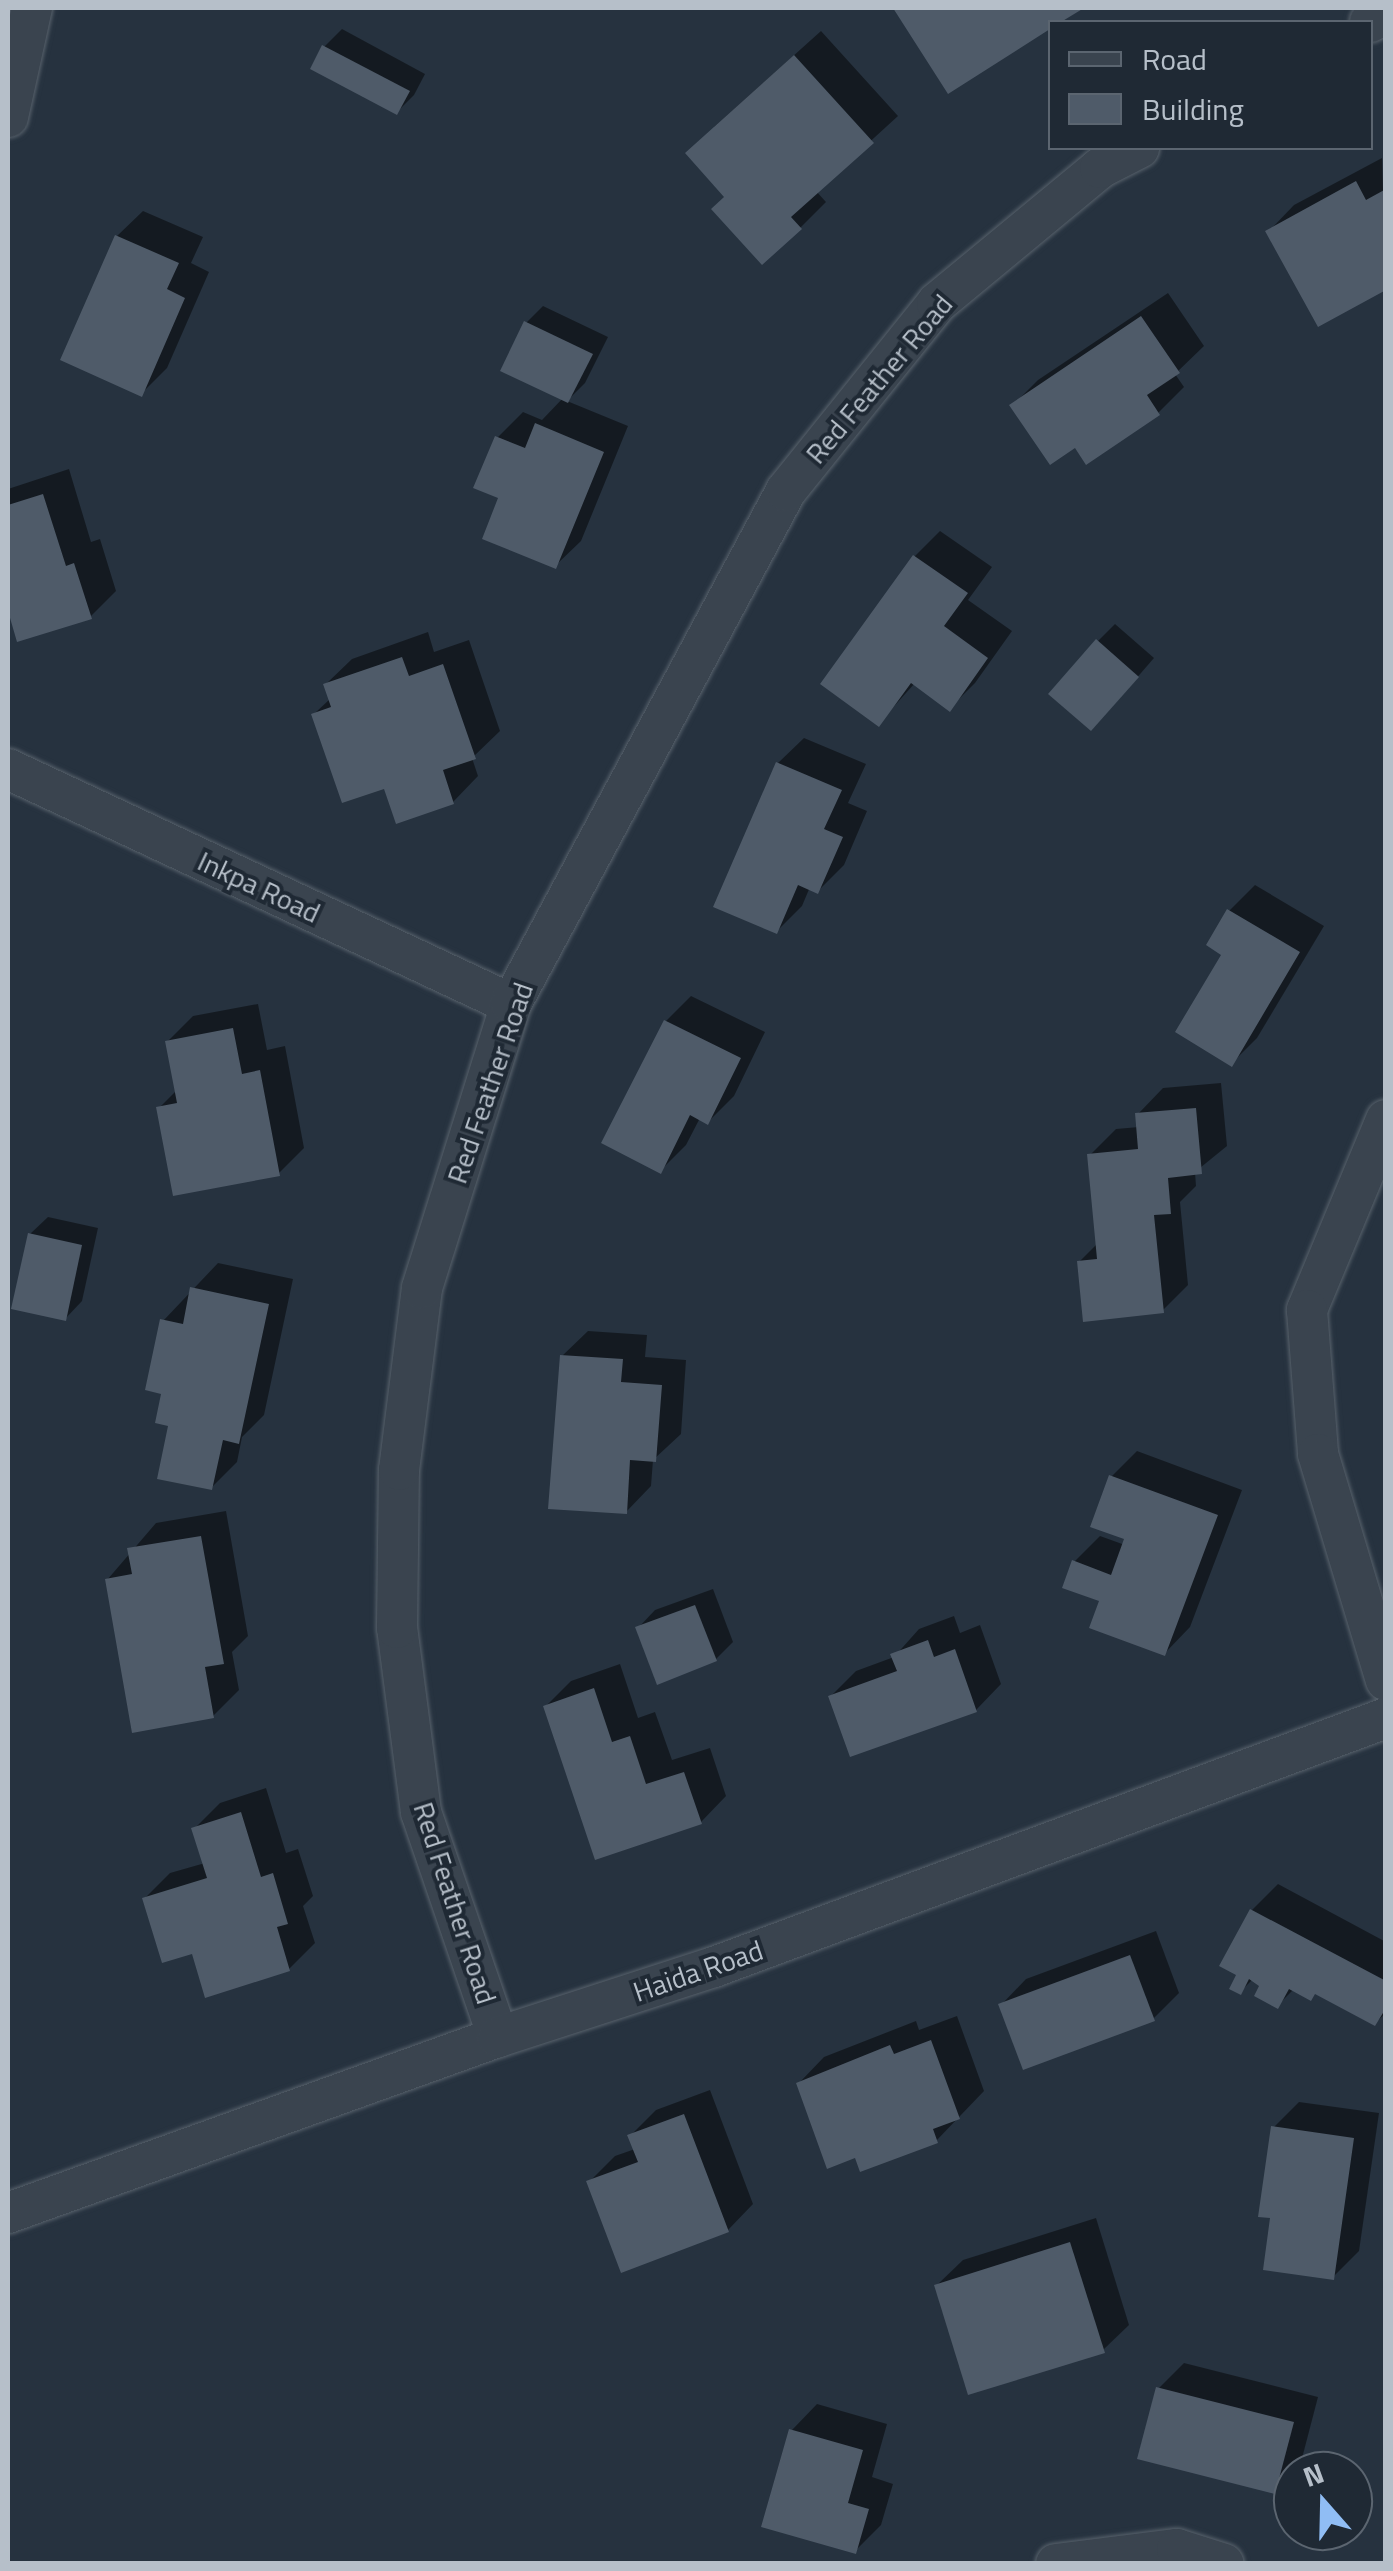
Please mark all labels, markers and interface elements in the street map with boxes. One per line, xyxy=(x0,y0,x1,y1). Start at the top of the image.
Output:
legend xyxy=(1048,20,1373,150)
text: Road xyxy=(1142,36,1207,82)
text: Building xyxy=(1142,86,1244,132)
street label: Red Feather Road xyxy=(799,288,959,470)
street label: Inkpa Road xyxy=(193,844,325,930)
street label: Red Feather Road xyxy=(440,978,540,1188)
street label: Red Feather Road xyxy=(407,1798,503,2008)
street label: Haida Road xyxy=(629,1933,767,2009)
north arrow xyxy=(1273,2451,1373,2551)
text: N xyxy=(1297,2451,1330,2498)

